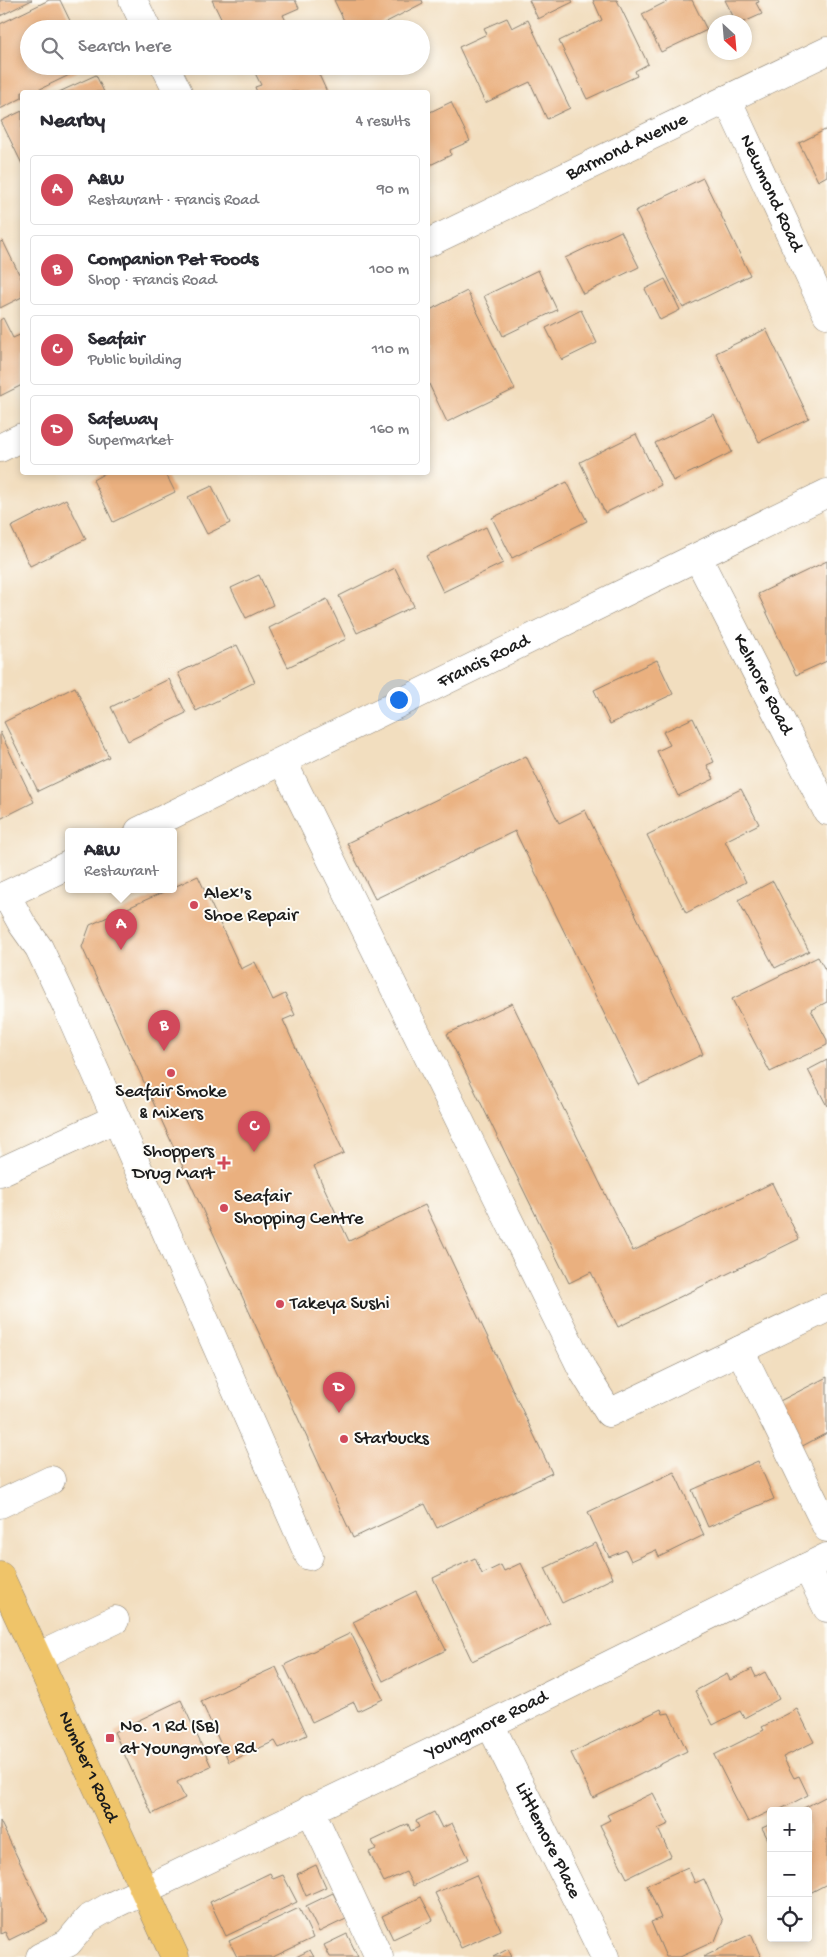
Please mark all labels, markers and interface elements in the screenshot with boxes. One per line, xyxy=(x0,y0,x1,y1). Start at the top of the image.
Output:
north arrow xyxy=(707,15,752,60)
search box xyxy=(20,20,430,75)
icon: search xyxy=(38,34,66,62)
text: Search here xyxy=(78,36,172,59)
street label: Barmond Avenue xyxy=(562,108,692,187)
text: Nearby xyxy=(40,110,105,135)
text: 4 results xyxy=(355,113,410,132)
street label: Newmond Road xyxy=(734,131,809,257)
text: A&W xyxy=(88,169,124,192)
text: A xyxy=(52,181,62,200)
text: 90 m xyxy=(377,181,409,200)
text: Restaurant · Francis Road xyxy=(88,192,259,211)
text: Companion Pet Foods xyxy=(88,249,258,272)
text: B xyxy=(53,261,61,280)
text: 100 m xyxy=(369,261,409,280)
text: Shop · Francis Road xyxy=(88,272,217,291)
text: Seafair xyxy=(88,329,144,352)
text: C xyxy=(53,341,61,360)
text: 110 m xyxy=(372,341,409,360)
text: Public building xyxy=(88,352,182,371)
text: Safeway xyxy=(88,409,158,432)
text: D xyxy=(52,421,62,440)
text: 160 m xyxy=(370,421,409,440)
text: Supermarket xyxy=(88,432,173,451)
street label: Francis Road xyxy=(433,629,535,694)
street label: Kelmore Road xyxy=(727,630,799,741)
your location xyxy=(386,687,412,713)
popup xyxy=(65,828,177,893)
text: A&W xyxy=(84,840,120,863)
text: Restaurant xyxy=(84,863,158,882)
place label: Alex's Shoe Repair xyxy=(204,883,300,928)
marker: Alex's Shoe Repair xyxy=(188,899,200,911)
pin: A xyxy=(105,909,137,950)
pin: B xyxy=(148,1010,180,1051)
marker: Seafair Smoke & Mixers xyxy=(165,1067,177,1079)
place label: Seafair Smoke & Mixers xyxy=(115,1081,227,1126)
pin: C xyxy=(238,1111,270,1152)
place label: Shoppers Drug Mart xyxy=(130,1141,216,1186)
marker: Shoppers Drug Mart xyxy=(218,1157,230,1169)
place label: Seafair Shopping Centre xyxy=(234,1186,364,1231)
marker: Seafair Shopping Centre xyxy=(218,1202,230,1214)
place label: Takeya Sushi xyxy=(289,1293,390,1316)
marker: Takeya Sushi xyxy=(274,1298,286,1310)
pin: D xyxy=(323,1372,355,1413)
place label: Starbucks xyxy=(354,1428,430,1451)
marker: Starbucks xyxy=(338,1433,350,1445)
street label: Youngmore Road xyxy=(420,1685,554,1766)
street label: Number 1 Road xyxy=(52,1708,124,1828)
place label: No. 1 Rd (SB) at Youngmore Rd xyxy=(120,1716,258,1761)
marker: No. 1 Rd (SB) at Youngmore Rd xyxy=(104,1732,116,1744)
street label: Littlemore Place xyxy=(509,1779,586,1903)
map controls xyxy=(767,1807,812,1942)
button: + xyxy=(767,1807,812,1852)
button: − xyxy=(767,1852,812,1897)
button: locate xyxy=(767,1897,812,1942)

